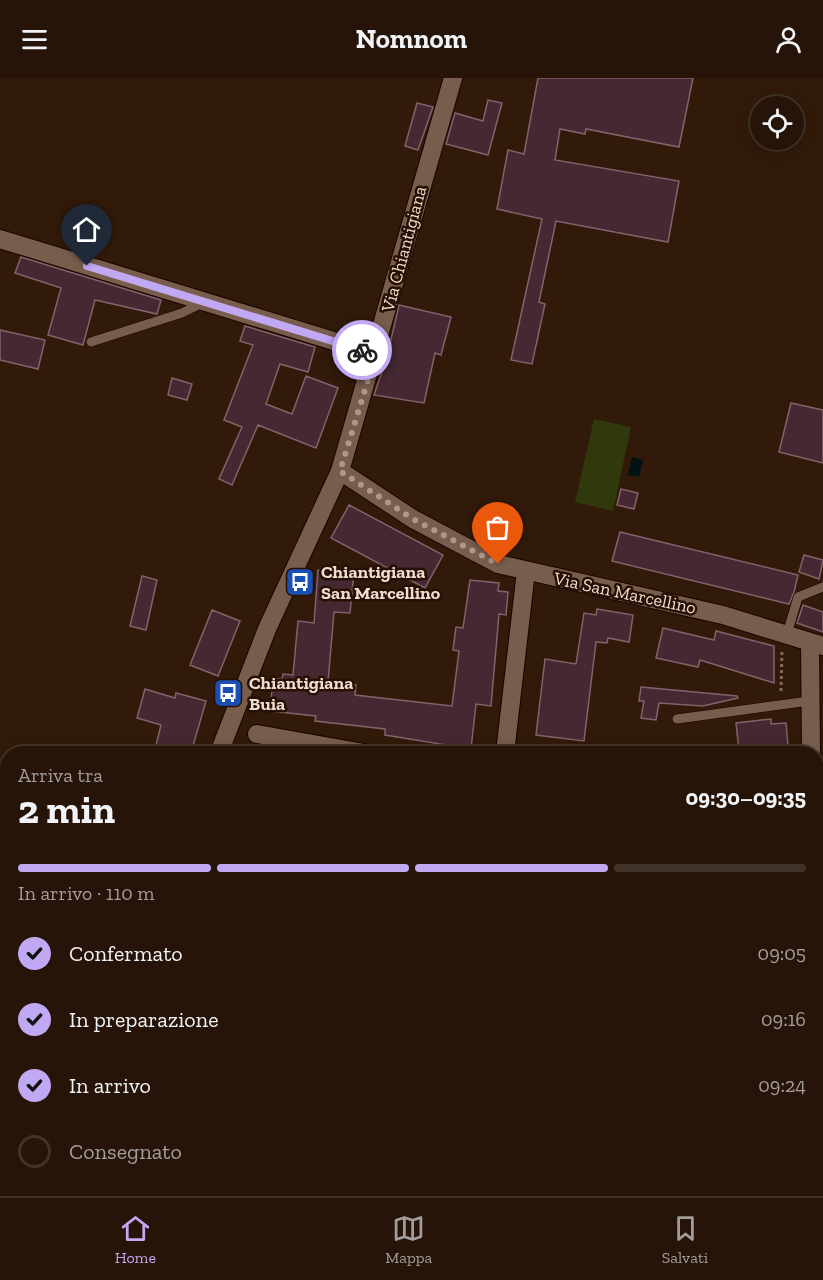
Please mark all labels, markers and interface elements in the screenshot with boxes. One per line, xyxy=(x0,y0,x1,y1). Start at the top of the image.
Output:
icon: menu xyxy=(18,23,51,56)
text: Nomnom xyxy=(356,23,467,55)
icon: person xyxy=(772,23,805,56)
map controls xyxy=(750,96,804,150)
button: locate xyxy=(750,96,804,150)
street label: Via Chiantigiana xyxy=(376,183,431,315)
pin xyxy=(61,204,112,266)
icon: home xyxy=(70,213,103,246)
courier xyxy=(332,320,392,380)
icon: bike xyxy=(346,334,379,367)
pin xyxy=(472,502,523,564)
icon: bag xyxy=(481,511,514,544)
place label: Chiantigiana San Marcellino xyxy=(321,561,441,604)
bus stop icon: Chiantigiana San Marcellino xyxy=(284,566,316,598)
street label: Via San Marcellino xyxy=(551,567,698,619)
place label: Chiantigiana Buia xyxy=(249,672,353,715)
bus stop icon: Chiantigiana Buia xyxy=(212,677,244,709)
text: Arriva tra xyxy=(18,763,103,787)
text: 09:30–09:35 xyxy=(686,784,806,811)
text: 2 min xyxy=(18,786,115,833)
text: In arrivo · 110 m xyxy=(18,881,155,905)
icon: check xyxy=(18,937,51,970)
text: Confermato xyxy=(69,940,183,967)
text: 09:05 xyxy=(758,941,806,965)
icon: check xyxy=(18,1003,51,1036)
text: In preparazione xyxy=(69,1006,219,1033)
text: 09:16 xyxy=(761,1007,806,1031)
icon: check xyxy=(18,1069,51,1102)
text: In arrivo xyxy=(69,1072,151,1099)
text: 09:24 xyxy=(758,1073,806,1097)
text: Consegnato xyxy=(69,1138,182,1165)
tab: Home xyxy=(115,1212,156,1267)
tab: Mappa xyxy=(385,1212,432,1267)
tab: Salvati xyxy=(662,1212,708,1267)

